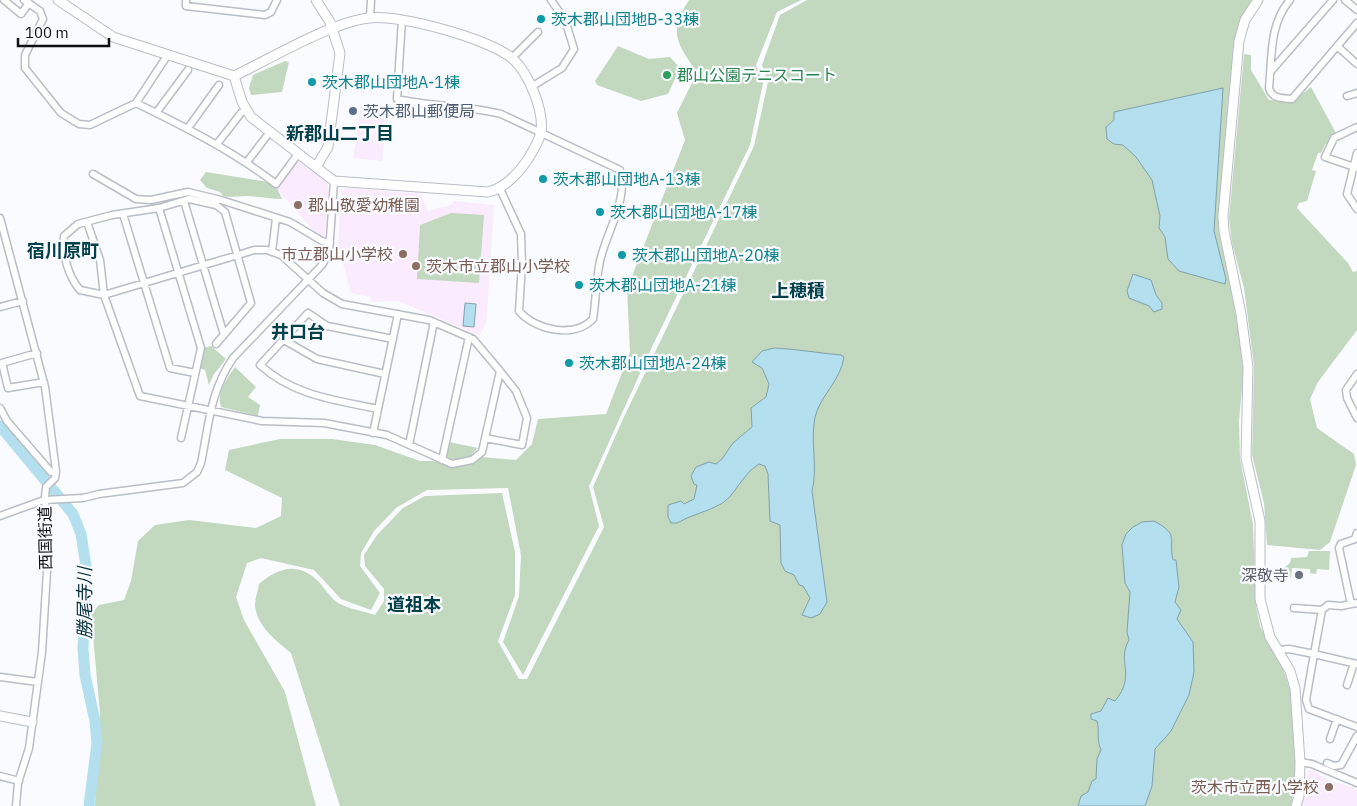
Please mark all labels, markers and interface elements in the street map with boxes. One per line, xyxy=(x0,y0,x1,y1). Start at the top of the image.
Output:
place label: 茨木郡山団地B-33棟 xyxy=(551,9,699,29)
marker: 茨木郡山団地B-33棟 xyxy=(535,13,547,25)
scale bar xyxy=(18,15,109,47)
text: 100 m xyxy=(25,23,69,42)
place label: 郡山公園テニスコート xyxy=(677,65,837,85)
marker: 郡山公園テニスコート xyxy=(661,69,673,81)
place label: 茨木郡山団地A-1棟 xyxy=(322,72,460,92)
marker: 茨木郡山団地A-1棟 xyxy=(306,76,318,88)
place label: 茨木郡山郵便局 xyxy=(363,101,475,121)
marker: 茨木郡山郵便局 xyxy=(347,105,359,117)
district label: 新郡山二丁目 xyxy=(286,122,394,145)
place label: 茨木郡山団地A-13棟 xyxy=(553,169,701,189)
marker: 茨木郡山団地A-13棟 xyxy=(537,173,549,185)
place label: 郡山敬愛幼稚園 xyxy=(308,195,420,215)
marker: 郡山敬愛幼稚園 xyxy=(292,199,304,211)
place label: 茨木郡山団地A-17棟 xyxy=(610,202,758,222)
marker: 茨木郡山団地A-17棟 xyxy=(594,206,606,218)
district label: 宿川原町 xyxy=(27,239,99,262)
place label: 市立郡山小学校 xyxy=(281,244,393,264)
place label: 茨木郡山団地A-20棟 xyxy=(632,245,780,265)
marker: 市立郡山小学校 xyxy=(397,248,409,260)
marker: 茨木郡山団地A-20棟 xyxy=(616,249,628,261)
place label: 茨木市立郡山小学校 xyxy=(426,256,570,276)
marker: 茨木市立郡山小学校 xyxy=(410,260,422,272)
place label: 茨木郡山団地A-21棟 xyxy=(589,275,737,295)
marker: 茨木郡山団地A-21棟 xyxy=(573,279,585,291)
district label: 上穂積 xyxy=(771,279,825,302)
district label: 井口台 xyxy=(271,320,325,343)
place label: 茨木郡山団地A-24棟 xyxy=(579,353,727,373)
marker: 茨木郡山団地A-24棟 xyxy=(563,357,575,369)
street label: 西国街道 xyxy=(34,506,56,570)
water label: 勝尾寺川 xyxy=(73,565,96,639)
place label: 深敬寺 xyxy=(1241,565,1289,585)
marker: 深敬寺 xyxy=(1293,569,1305,581)
district label: 道祖本 xyxy=(387,593,441,616)
place label: 茨木市立西小学校 xyxy=(1191,777,1319,797)
marker: 茨木市立西小学校 xyxy=(1323,781,1335,793)

